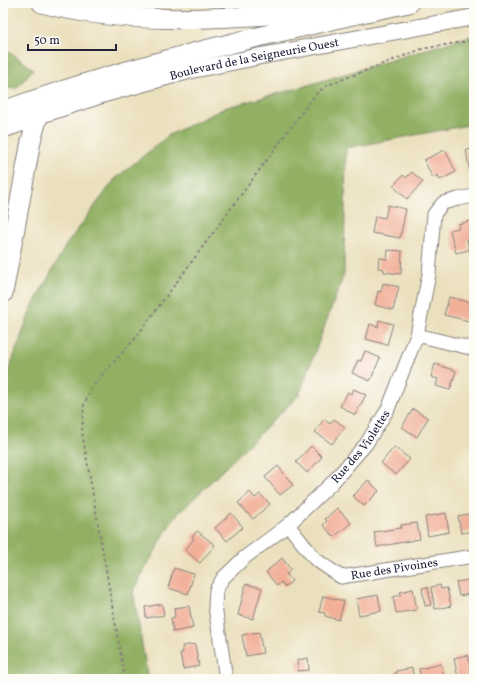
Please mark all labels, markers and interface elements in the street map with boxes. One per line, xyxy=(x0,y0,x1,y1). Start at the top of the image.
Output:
scale bar xyxy=(28,26,116,52)
text: 50 m xyxy=(34,33,60,49)
street label: Boulevard de la Seigneurie Ouest xyxy=(168,35,340,85)
street label: Rue des Violettes xyxy=(328,407,394,487)
street label: Rue des Pivoines xyxy=(350,555,439,584)

